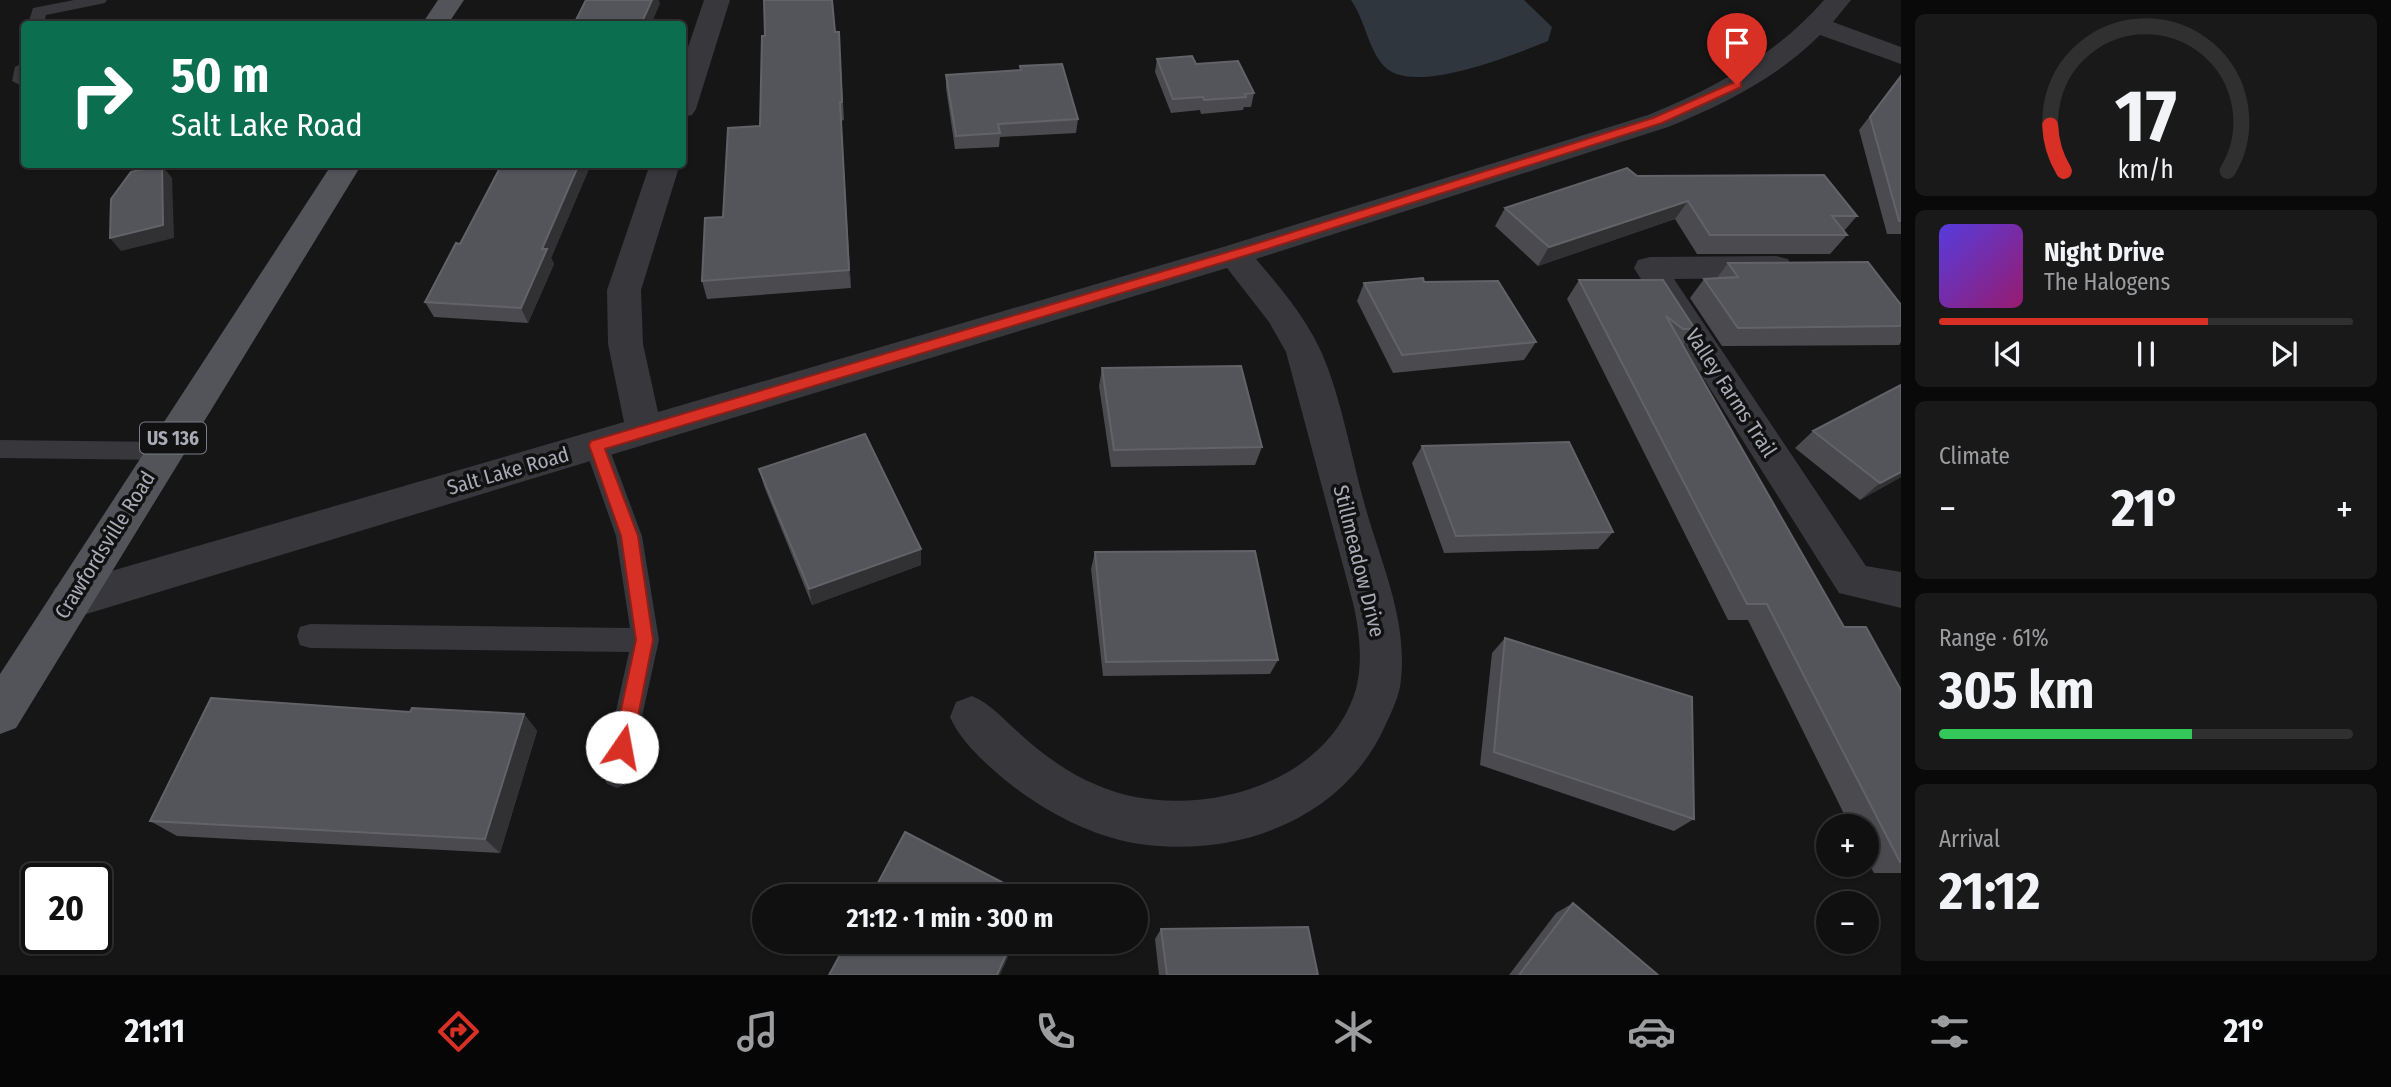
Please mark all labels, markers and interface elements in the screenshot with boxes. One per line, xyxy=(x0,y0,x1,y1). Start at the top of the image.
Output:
pin xyxy=(1707,13,1767,85)
icon: arrive xyxy=(1718,24,1756,62)
text: 50 m xyxy=(171,46,269,105)
icon: right xyxy=(56,49,147,140)
text: 17 xyxy=(2115,73,2177,160)
text: Salt Lake Road xyxy=(171,106,363,144)
text: km/h xyxy=(2118,155,2174,185)
text: Night Drive xyxy=(2044,237,2164,268)
text: The Halogens xyxy=(2044,268,2170,296)
street label: Valley Farms Trail xyxy=(1680,324,1782,463)
icon: previous xyxy=(1989,335,2027,373)
icon: pause xyxy=(2127,335,2165,373)
icon: next xyxy=(2265,335,2303,373)
road number: US 136 xyxy=(140,422,206,453)
street label: Salt Lake Road xyxy=(444,441,572,501)
text: Climate xyxy=(1939,442,2010,470)
street label: Crawfordsville Road xyxy=(49,466,161,624)
text: 21° xyxy=(2111,477,2181,540)
street label: Stillmeadow Drive xyxy=(1328,482,1390,640)
text: − xyxy=(1939,486,1956,532)
text: + xyxy=(2336,486,2353,532)
text: Range · 61% xyxy=(1939,624,2049,652)
text: 305 km xyxy=(1939,659,2094,722)
position arrow xyxy=(585,710,659,784)
map controls xyxy=(1816,814,1879,954)
button: + xyxy=(1816,814,1879,877)
text: Arrival xyxy=(1939,825,2000,853)
text: 21:12 xyxy=(1939,860,2040,923)
speed limit sign: 20 xyxy=(21,863,112,954)
button: − xyxy=(1816,891,1879,954)
text: 21:12 · 1 min · 300 m xyxy=(847,903,1053,934)
icon: directions xyxy=(434,1007,483,1056)
icon: music xyxy=(733,1007,782,1056)
icon: phone xyxy=(1031,1007,1080,1056)
icon: climate xyxy=(1329,1007,1378,1056)
icon: car xyxy=(1627,1007,1676,1056)
icon: filters xyxy=(1925,1007,1974,1056)
text: 21:11 xyxy=(125,1012,185,1050)
text: 21° xyxy=(2224,1012,2266,1050)

